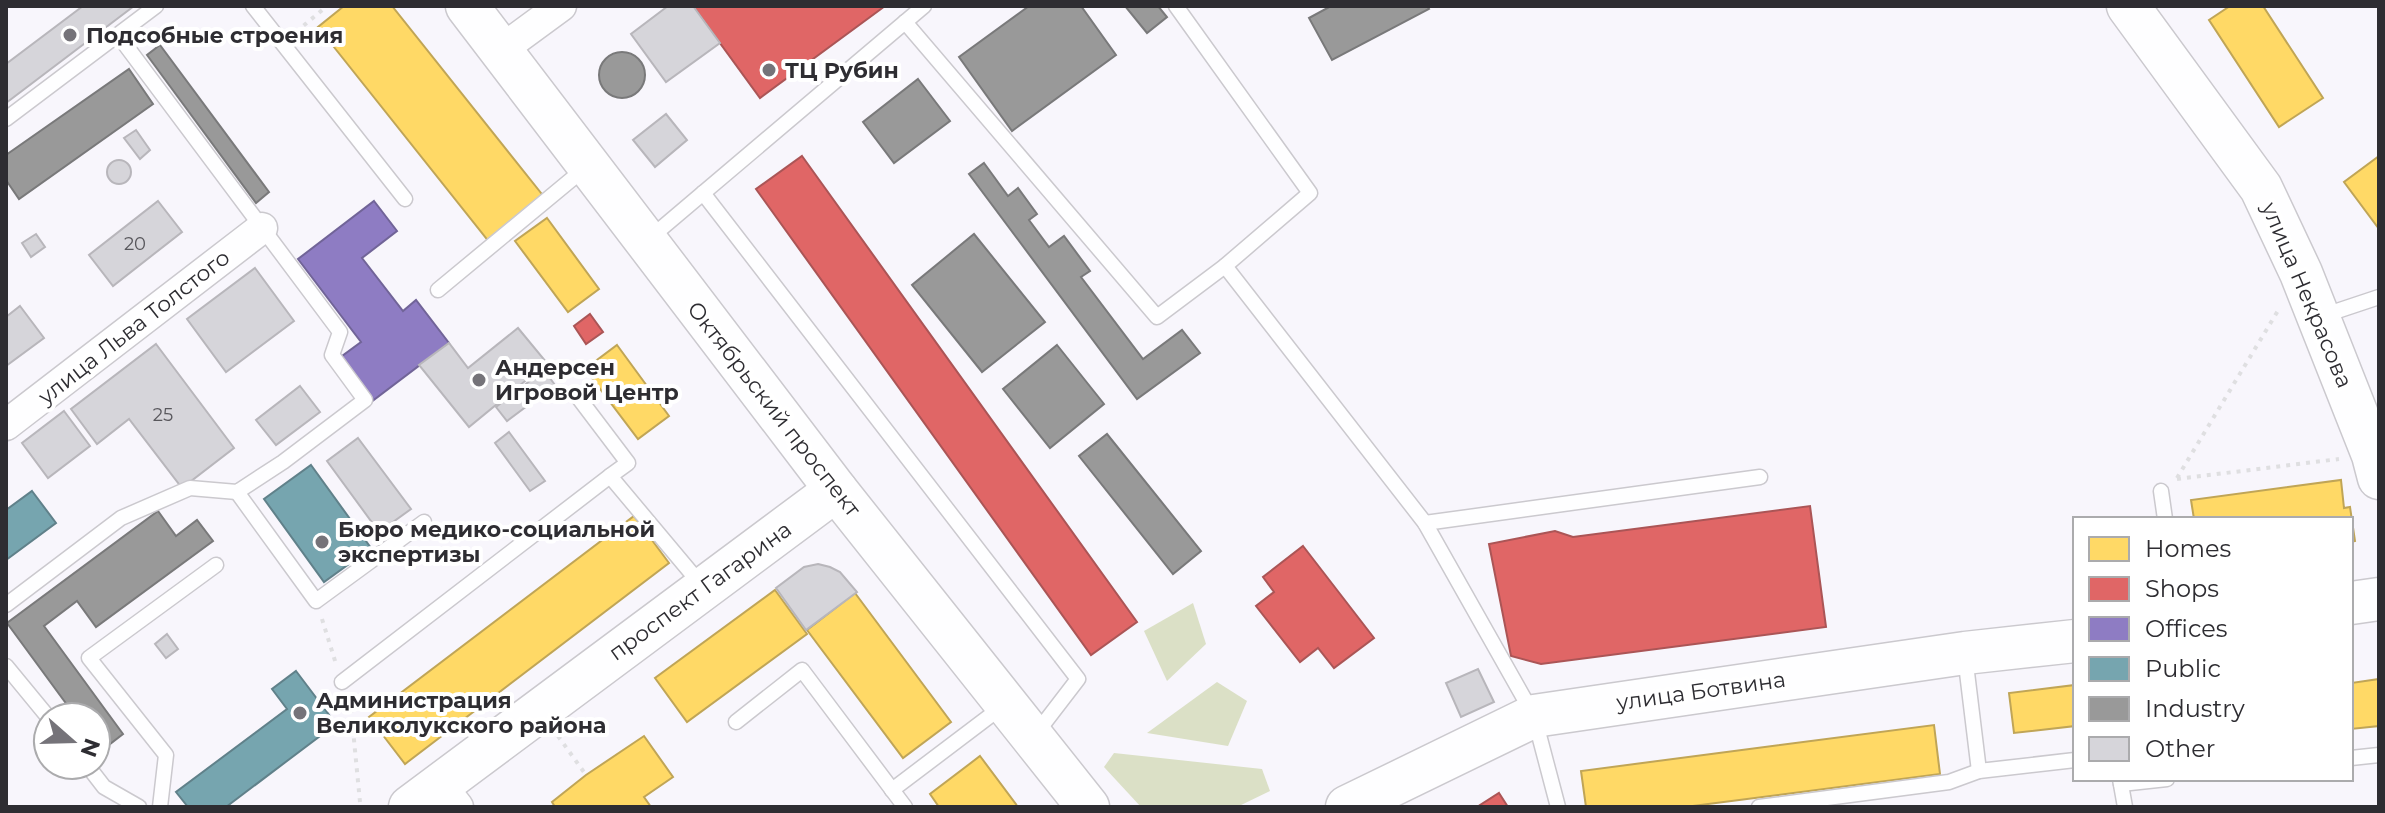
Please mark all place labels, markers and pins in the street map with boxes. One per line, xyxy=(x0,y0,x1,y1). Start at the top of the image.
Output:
place label: Подсобные строения xyxy=(86,22,343,49)
marker: Подсобные строения xyxy=(61,26,79,44)
place label: ТЦ Рубин xyxy=(785,57,899,84)
marker: ТЦ Рубин xyxy=(760,61,778,79)
place label: Андерсен Игровой Центр xyxy=(495,354,679,406)
marker: Андерсен Игровой Центр xyxy=(470,371,488,389)
place label: Бюро медико-социальной экспертизы xyxy=(338,516,655,568)
marker: Бюро медико-социальной экспертизы xyxy=(313,533,331,551)
place label: Администрация Великолукского района xyxy=(316,687,606,739)
marker: Администрация Великолукского района xyxy=(291,704,309,722)

